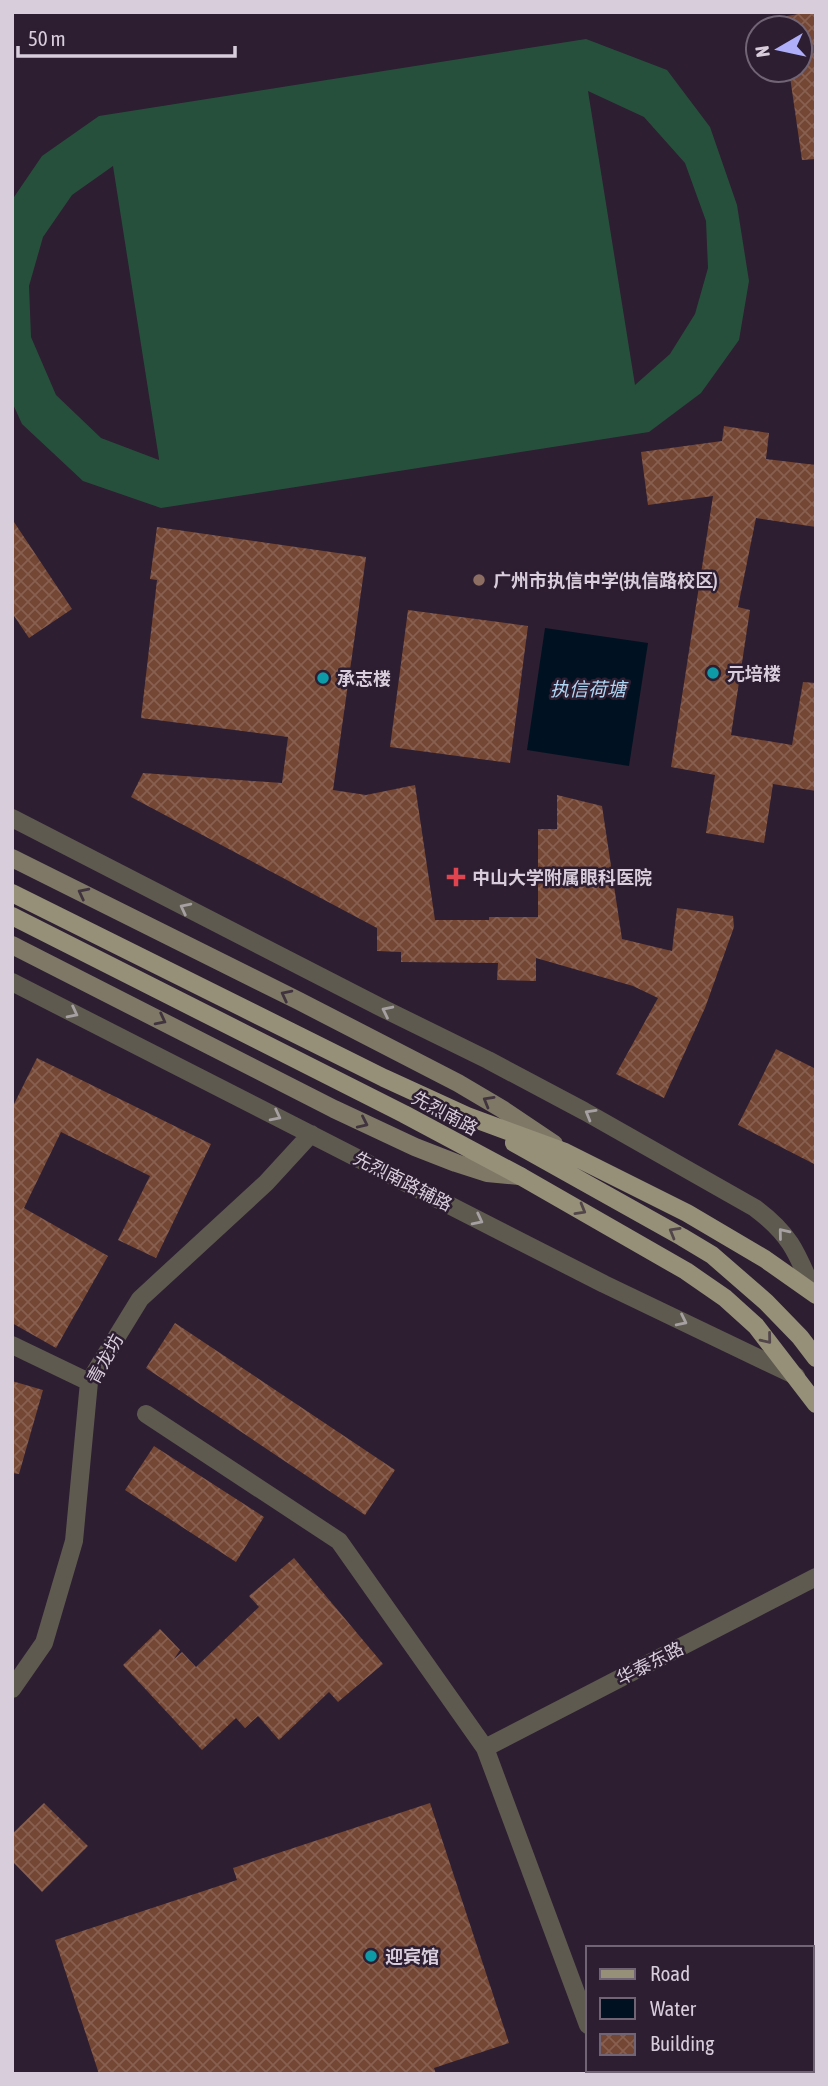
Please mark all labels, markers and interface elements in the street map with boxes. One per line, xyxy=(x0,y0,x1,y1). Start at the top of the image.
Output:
scale bar xyxy=(18,14,234,58)
north arrow xyxy=(744,14,814,84)
text: 50 m xyxy=(28,26,66,50)
text: N xyxy=(750,44,774,59)
place label: 广州市执信中学(执信路校区) xyxy=(493,570,718,591)
marker: 广州市执信中学(执信路校区) xyxy=(471,572,487,588)
place label: 元培楼 xyxy=(727,663,781,684)
marker: 元培楼 xyxy=(705,665,721,681)
place label: 承志楼 xyxy=(337,668,391,689)
marker: 承志楼 xyxy=(315,670,331,686)
water label: 执信荷塘 xyxy=(550,678,629,700)
marker: 中山大学附属眼科医院 xyxy=(446,867,466,887)
place label: 中山大学附属眼科医院 xyxy=(472,867,652,888)
one-way arrow xyxy=(78,888,90,902)
one-way arrow xyxy=(180,902,192,916)
one-way arrow xyxy=(281,990,294,1004)
one-way arrow xyxy=(66,1005,78,1019)
one-way arrow xyxy=(382,1005,394,1019)
one-way arrow xyxy=(154,1011,166,1025)
street label: 先烈南路 xyxy=(408,1087,482,1139)
one-way arrow xyxy=(483,1096,495,1109)
one-way arrow xyxy=(269,1108,281,1121)
one-way arrow xyxy=(585,1110,598,1123)
one-way arrow xyxy=(356,1115,369,1129)
street label: 先烈南路辅路 xyxy=(350,1147,456,1215)
one-way arrow xyxy=(574,1202,587,1215)
one-way arrow xyxy=(471,1211,483,1225)
one-way arrow xyxy=(669,1227,681,1240)
one-way arrow xyxy=(779,1228,791,1241)
one-way arrow xyxy=(675,1313,687,1327)
street label: 青龙坊 xyxy=(83,1330,127,1388)
one-way arrow xyxy=(759,1331,771,1344)
street label: 华泰东路 xyxy=(613,1637,687,1689)
place label: 迎宾馆 xyxy=(385,1946,439,1967)
legend xyxy=(586,1946,814,2072)
marker: 迎宾馆 xyxy=(363,1948,379,1964)
text: Road xyxy=(650,1961,690,1985)
text: Water xyxy=(650,1996,697,2020)
text: Building xyxy=(650,2031,714,2055)

